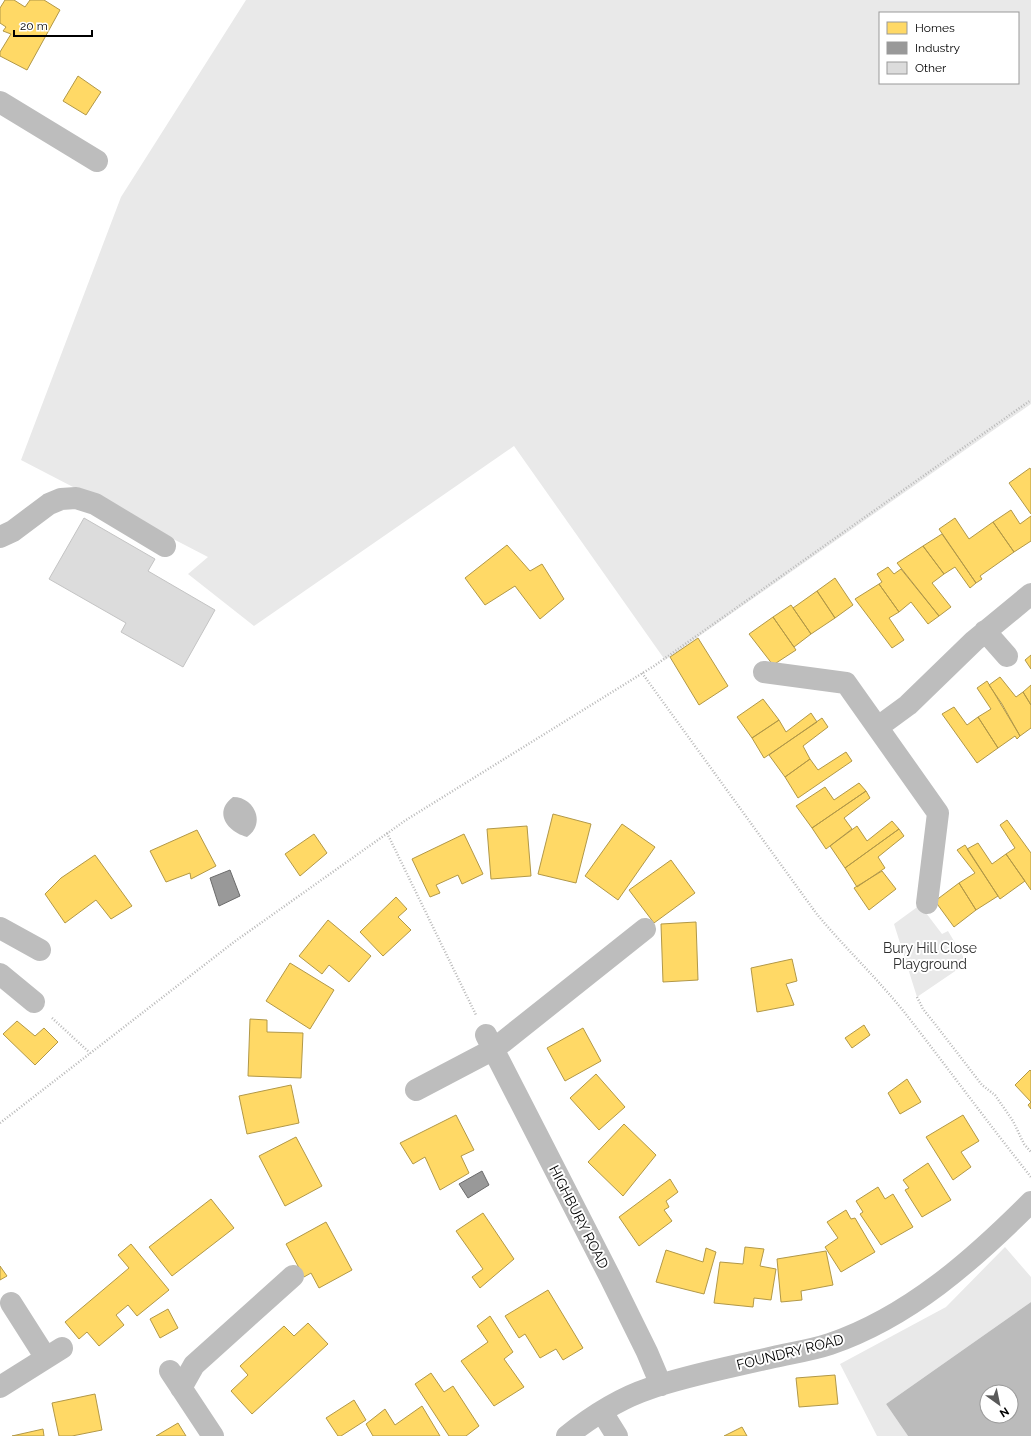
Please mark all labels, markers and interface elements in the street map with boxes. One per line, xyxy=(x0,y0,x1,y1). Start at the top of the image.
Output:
scale bar xyxy=(14,12,92,38)
legend xyxy=(879,12,1019,84)
text: 20 m xyxy=(20,19,48,33)
text: Homes xyxy=(915,21,955,35)
text: Industry xyxy=(915,41,961,55)
text: Other xyxy=(915,61,947,75)
park label: Bury Hill Close Playground xyxy=(883,940,977,972)
street label: HIGHBURY ROAD xyxy=(546,1163,612,1271)
street label: FOUNDRY ROAD xyxy=(735,1331,845,1373)
north arrow xyxy=(979,1384,1019,1424)
text: N xyxy=(997,1404,1011,1420)

